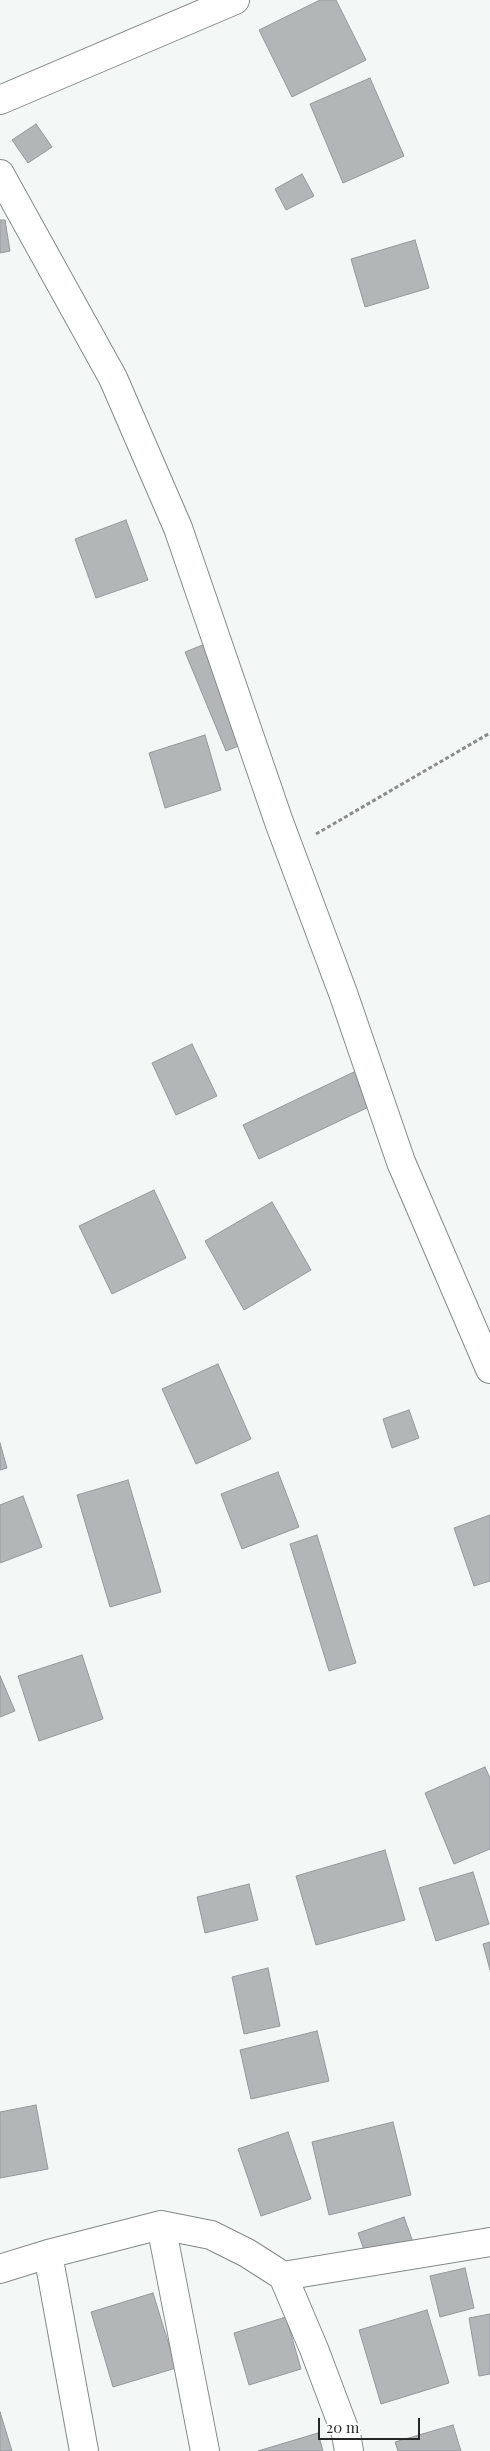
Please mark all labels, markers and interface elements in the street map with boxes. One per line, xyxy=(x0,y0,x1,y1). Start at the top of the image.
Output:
scale bar xyxy=(320,2408,422,2440)
text: 20 m xyxy=(326,2417,359,2437)

